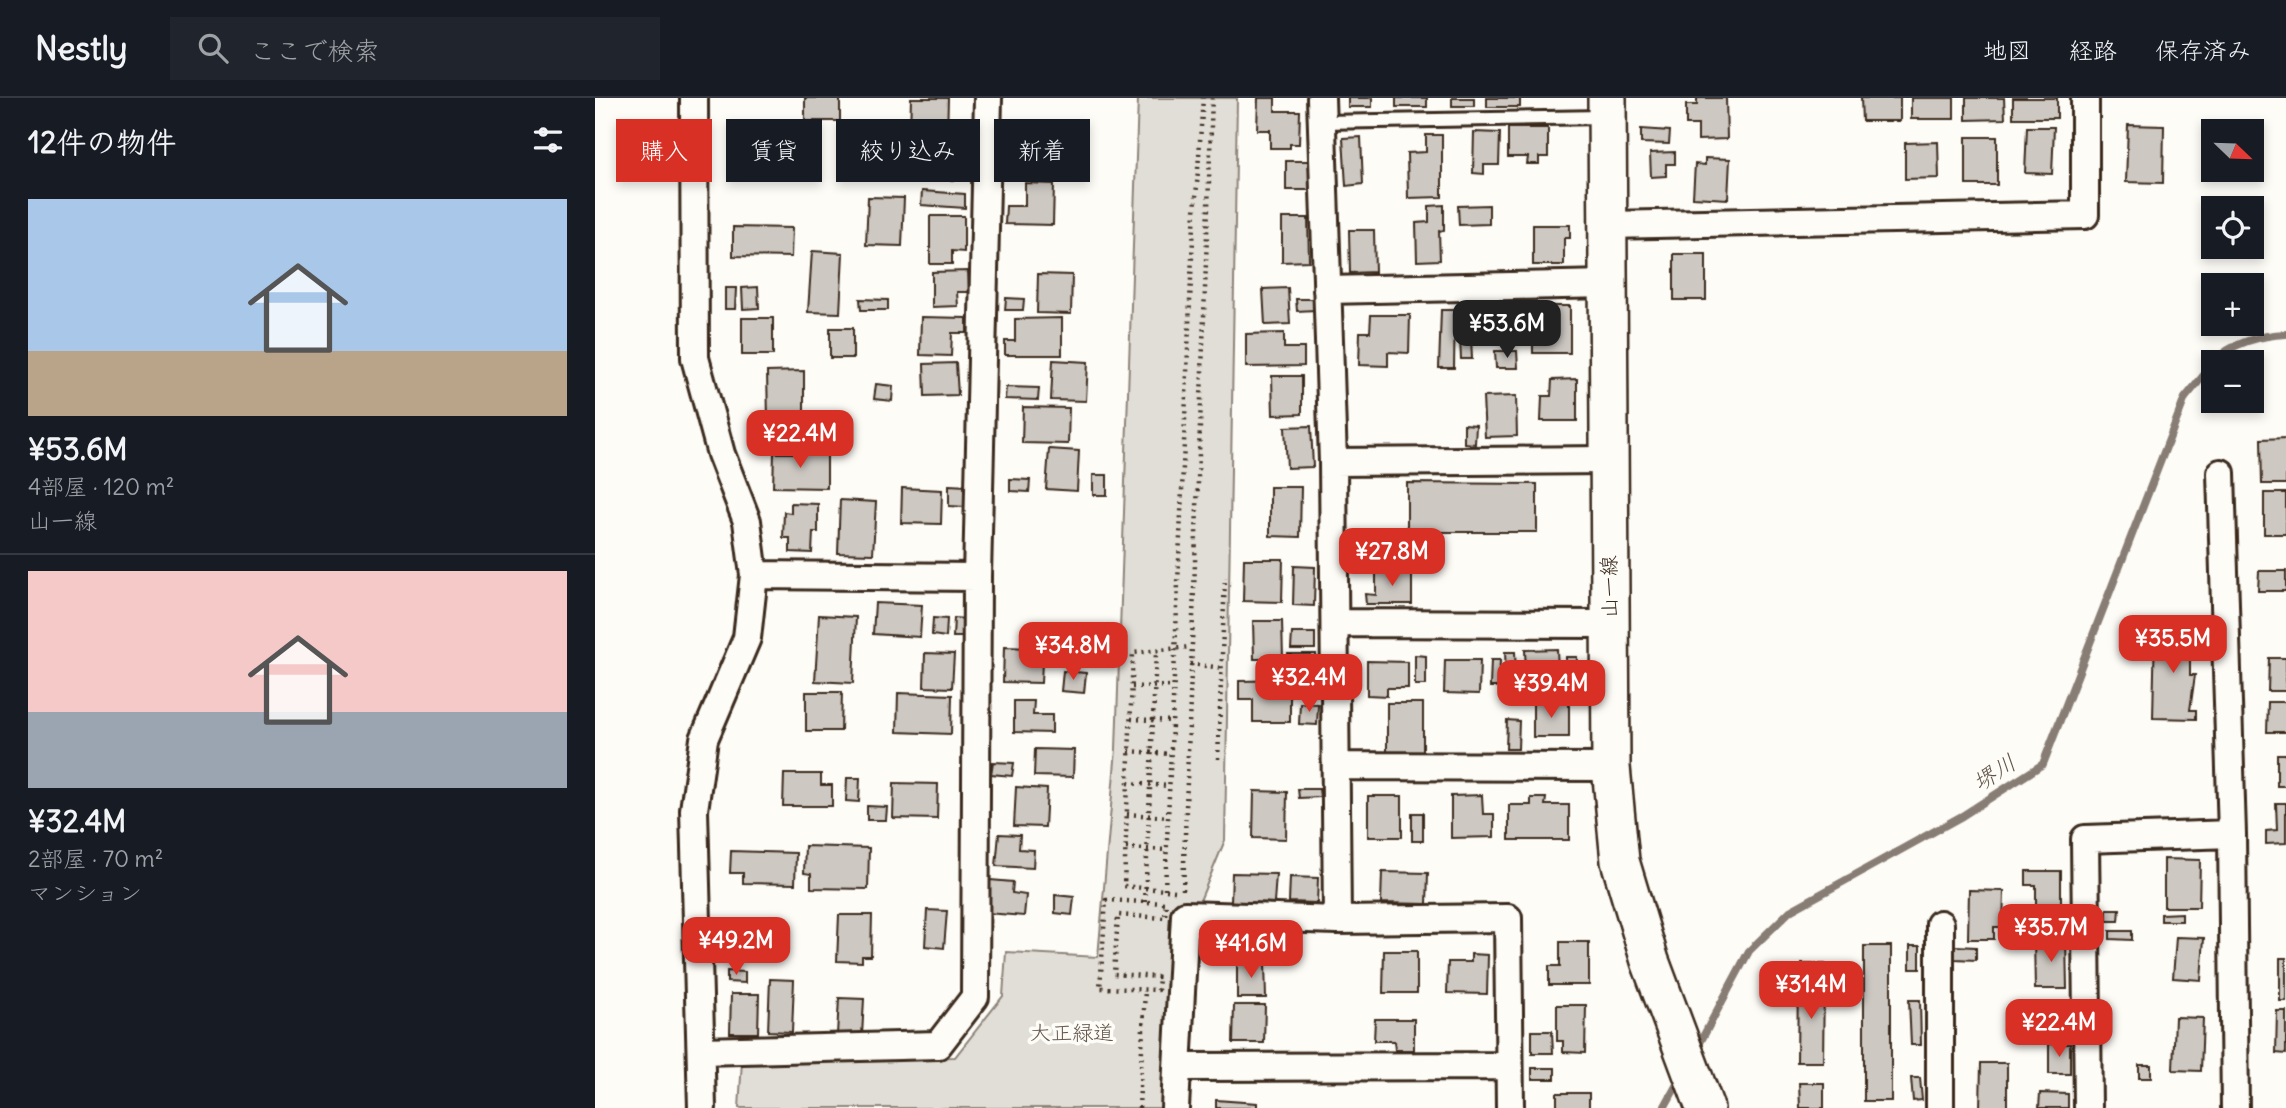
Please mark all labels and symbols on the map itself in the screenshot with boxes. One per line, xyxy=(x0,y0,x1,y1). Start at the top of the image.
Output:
north arrow xyxy=(2201,119,2265,182)
pin: ¥53.6M xyxy=(1450,300,1564,360)
pin: ¥22.4M xyxy=(743,410,857,470)
pin: ¥27.8M xyxy=(1335,528,1449,588)
street label: 山一線 xyxy=(1595,555,1623,619)
pin: ¥35.5M xyxy=(2116,616,2230,675)
pin: ¥34.8M xyxy=(1016,622,1130,682)
pin: ¥32.4M xyxy=(1252,654,1366,714)
pin: ¥39.4M xyxy=(1494,660,1608,720)
water label: 堺川 xyxy=(1967,747,2021,797)
pin: ¥35.7M xyxy=(1994,904,2108,964)
pin: ¥49.2M xyxy=(679,918,793,977)
pin: ¥41.6M xyxy=(1194,920,1308,980)
pin: ¥31.4M xyxy=(1754,962,1868,1021)
pin: ¥22.4M xyxy=(2002,1000,2116,1059)
park label: 大正緑道 xyxy=(1030,1019,1114,1046)

